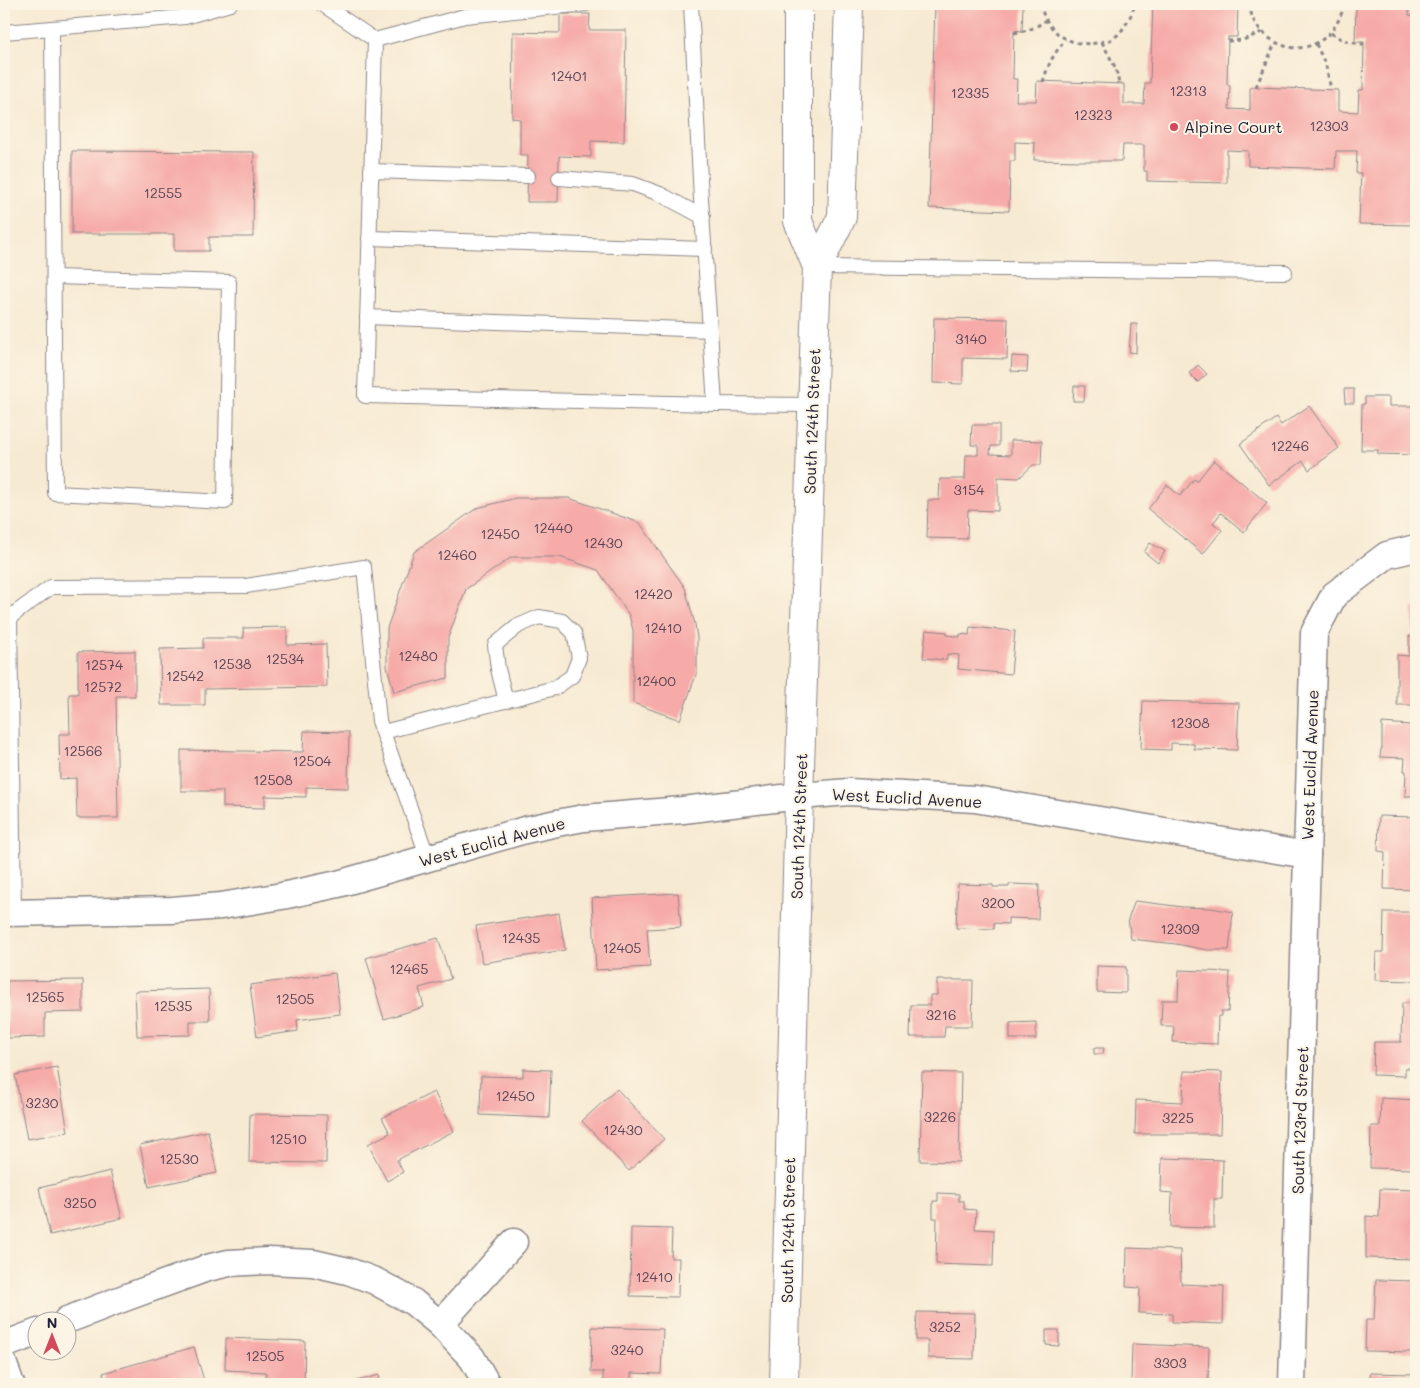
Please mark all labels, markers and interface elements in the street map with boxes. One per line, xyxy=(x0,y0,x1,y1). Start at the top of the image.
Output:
house number: 12401 xyxy=(550,66,588,85)
house number: 12313 xyxy=(1170,81,1206,100)
house number: 12335 xyxy=(951,83,989,102)
house number: 12323 xyxy=(1074,105,1112,124)
place label: Alpine Court xyxy=(1184,116,1282,137)
house number: 12303 xyxy=(1309,116,1349,135)
marker: Alpine Court xyxy=(1168,121,1180,133)
house number: 12555 xyxy=(144,183,182,202)
house number: 3140 xyxy=(955,329,987,348)
street label: South 124th Street xyxy=(798,348,825,494)
house number: 12246 xyxy=(1271,436,1309,455)
house number: 3154 xyxy=(954,480,985,499)
house number: 12440 xyxy=(533,518,573,537)
house number: 12450 xyxy=(480,524,520,543)
house number: 12430 xyxy=(583,533,623,552)
house number: 12460 xyxy=(437,545,477,564)
house number: 12420 xyxy=(634,584,673,603)
house number: 12410 xyxy=(644,618,682,637)
house number: 12480 xyxy=(398,646,438,665)
house number: 12534 xyxy=(266,649,305,668)
house number: 12538 xyxy=(213,654,251,673)
house number: 12574 xyxy=(85,655,124,674)
house number: 12542 xyxy=(166,666,204,685)
house number: 12400 xyxy=(636,671,676,690)
house number: 12572 xyxy=(84,677,122,696)
street label: West Euclid Avenue xyxy=(1296,689,1323,841)
house number: 12308 xyxy=(1170,713,1210,732)
house number: 12566 xyxy=(63,741,103,760)
house number: 12504 xyxy=(292,751,332,770)
street label: South 124th Street xyxy=(785,753,812,899)
house number: 12508 xyxy=(253,770,293,789)
street label: West Euclid Avenue xyxy=(831,783,983,812)
street label: West Euclid Avenue xyxy=(416,812,567,871)
house number: 3200 xyxy=(981,893,1015,912)
house number: 12309 xyxy=(1160,919,1200,938)
house number: 12435 xyxy=(502,928,540,947)
house number: 12405 xyxy=(602,938,642,957)
house number: 12465 xyxy=(390,959,428,978)
house number: 12565 xyxy=(26,987,64,1006)
house number: 12505 xyxy=(275,989,315,1008)
house number: 12535 xyxy=(154,996,192,1015)
house number: 3216 xyxy=(926,1005,956,1024)
street label: South 123rd Street xyxy=(1286,1046,1313,1194)
house number: 12450 xyxy=(495,1086,535,1105)
house number: 3230 xyxy=(26,1093,59,1112)
house number: 3226 xyxy=(924,1107,956,1126)
house number: 3225 xyxy=(1162,1108,1194,1127)
house number: 12430 xyxy=(603,1120,643,1139)
house number: 12510 xyxy=(269,1129,307,1148)
house number: 12530 xyxy=(159,1149,199,1168)
street label: South 124th Street xyxy=(776,1157,799,1303)
house number: 3250 xyxy=(64,1193,97,1212)
house number: 12410 xyxy=(635,1267,673,1286)
north arrow xyxy=(28,1310,78,1360)
text: N xyxy=(47,1313,57,1332)
house number: 3252 xyxy=(929,1317,961,1336)
house number: 3240 xyxy=(611,1340,644,1359)
house number: 12505 xyxy=(245,1346,285,1365)
house number: 3303 xyxy=(1153,1353,1187,1372)

